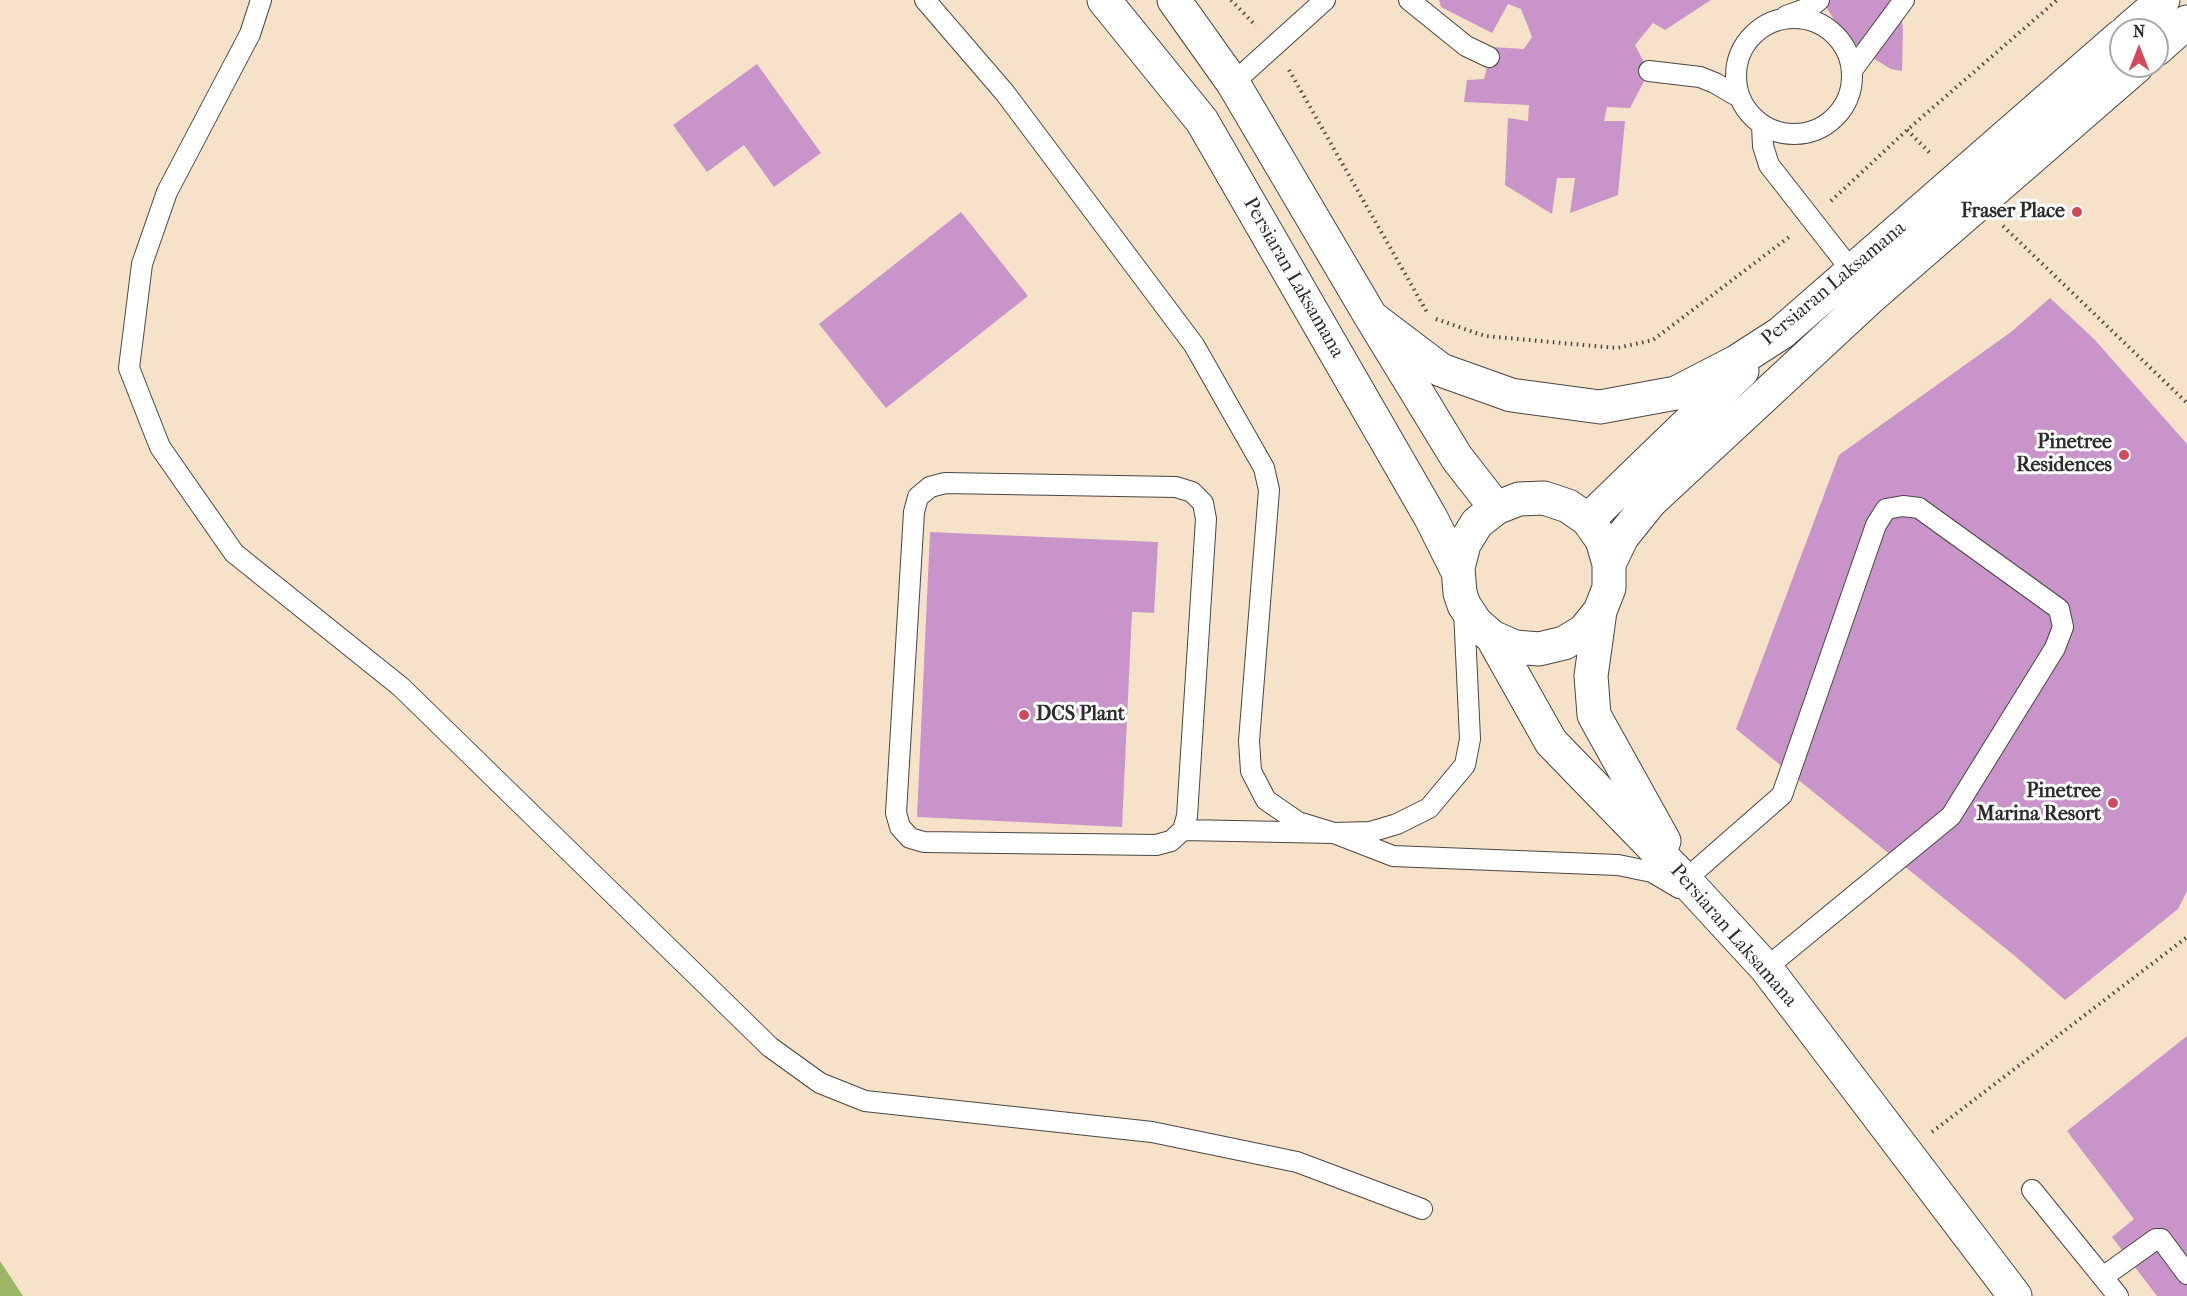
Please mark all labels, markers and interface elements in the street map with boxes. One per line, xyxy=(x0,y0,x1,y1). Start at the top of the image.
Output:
north arrow xyxy=(2109,18,2169,78)
text: N xyxy=(2133,22,2145,41)
street label: Persiaran Laksamana xyxy=(1237,194,1349,362)
place label: Fraser Place xyxy=(1961,200,2065,224)
marker: Fraser Place xyxy=(2070,205,2084,219)
street label: Persiaran Laksamana xyxy=(1757,217,1911,351)
place label: Pinetree Residences xyxy=(2016,431,2112,478)
marker: Pinetree Residences xyxy=(2117,448,2131,462)
place label: DCS Plant xyxy=(1036,703,1125,727)
marker: DCS Plant xyxy=(1017,708,1031,722)
place label: Pinetree Marina Resort xyxy=(1977,780,2101,827)
marker: Pinetree Marina Resort xyxy=(2106,796,2120,810)
street label: Persiaran Laksamana xyxy=(1665,860,1801,1012)

